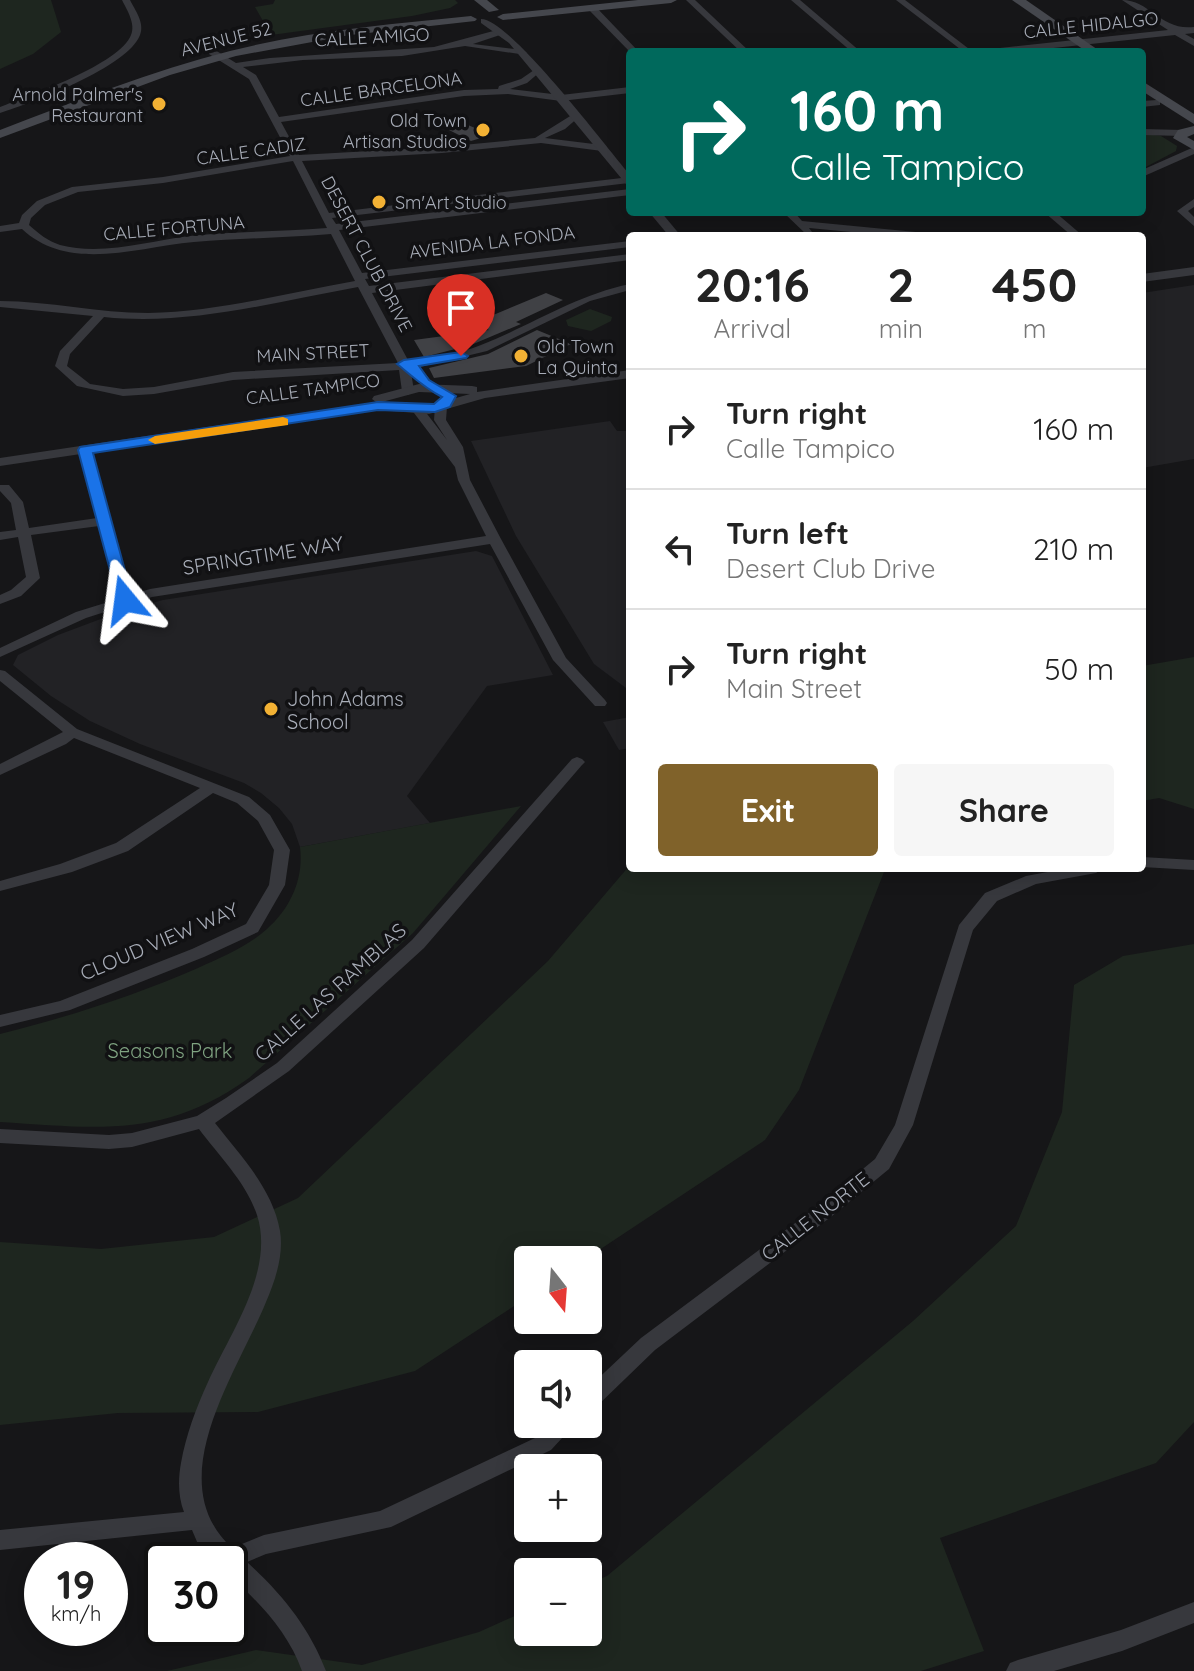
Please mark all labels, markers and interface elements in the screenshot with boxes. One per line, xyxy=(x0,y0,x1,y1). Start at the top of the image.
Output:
street label: CALLE HIDALGO xyxy=(1022,6,1160,44)
street label: AVENUE 52 xyxy=(178,17,274,61)
street label: CALLE AMIGO xyxy=(314,23,430,51)
street label: CALLE BARCELONA xyxy=(299,66,464,112)
text: 160 m xyxy=(790,75,944,145)
icon: right xyxy=(658,80,762,184)
place label: Arnold Palmer's Restaurant xyxy=(12,83,143,127)
marker: Arnold Palmer's Restaurant xyxy=(150,95,168,113)
place label: Old Town Artisan Studios xyxy=(343,109,467,153)
marker: Old Town Artisan Studios xyxy=(474,121,492,139)
street label: CALLE CADIZ xyxy=(195,132,307,170)
text: Calle Tampico xyxy=(790,144,1024,189)
street label: DESERT CLUB DRIVE xyxy=(316,172,418,336)
place label: Sm'Art Studio xyxy=(395,191,507,214)
marker: Sm'Art Studio xyxy=(370,193,388,211)
street label: CALLE FORTUNA xyxy=(102,210,246,246)
street label: AVENIDA LA FONDA xyxy=(408,220,576,264)
text: 20:16 xyxy=(695,254,810,314)
text: 2 xyxy=(887,254,915,314)
text: 450 xyxy=(992,254,1077,314)
pin xyxy=(427,274,495,356)
icon: arrive xyxy=(439,286,483,330)
text: Arrival xyxy=(713,312,791,345)
text: min xyxy=(879,312,923,345)
text: m xyxy=(1023,312,1046,345)
place label: Old Town La Quinta xyxy=(537,335,618,379)
street label: MAIN STREET xyxy=(256,339,370,367)
marker: Old Town La Quinta xyxy=(512,347,530,365)
street label: CALLE TAMPICO xyxy=(245,368,381,410)
text: Turn right xyxy=(726,394,867,432)
icon: right xyxy=(658,407,702,451)
text: 160 m xyxy=(1033,410,1114,448)
text: Calle Tampico xyxy=(726,432,895,465)
text: Turn left xyxy=(726,514,849,552)
icon: left xyxy=(658,527,702,571)
street label: SPRINGTIME WAY xyxy=(181,530,345,580)
text: 210 m xyxy=(1033,530,1114,568)
text: Desert Club Drive xyxy=(726,552,935,585)
position arrow xyxy=(83,558,167,642)
text: Turn right xyxy=(726,634,867,672)
icon: right xyxy=(658,647,702,691)
text: 50 m xyxy=(1044,650,1114,688)
text: Main Street xyxy=(726,672,862,705)
place label: John Adams School xyxy=(287,686,404,734)
marker: John Adams School xyxy=(262,700,280,718)
button: Exit xyxy=(658,764,878,856)
button: Share xyxy=(894,764,1114,856)
street label: CLOUD VIEW WAY xyxy=(76,896,242,986)
street label: CALLE LAS RAMBLAS xyxy=(249,917,411,1067)
park label: Seasons Park xyxy=(108,1038,232,1063)
street label: CALLE NORTE xyxy=(756,1166,874,1266)
north arrow xyxy=(514,1246,602,1334)
map controls xyxy=(514,1246,602,1646)
button: sound xyxy=(514,1350,602,1438)
button: + xyxy=(514,1454,602,1542)
speed limit sign: 30 xyxy=(144,1542,248,1646)
button: − xyxy=(514,1558,602,1646)
text: 19 xyxy=(57,1559,95,1609)
text: km/h xyxy=(51,1601,101,1626)

